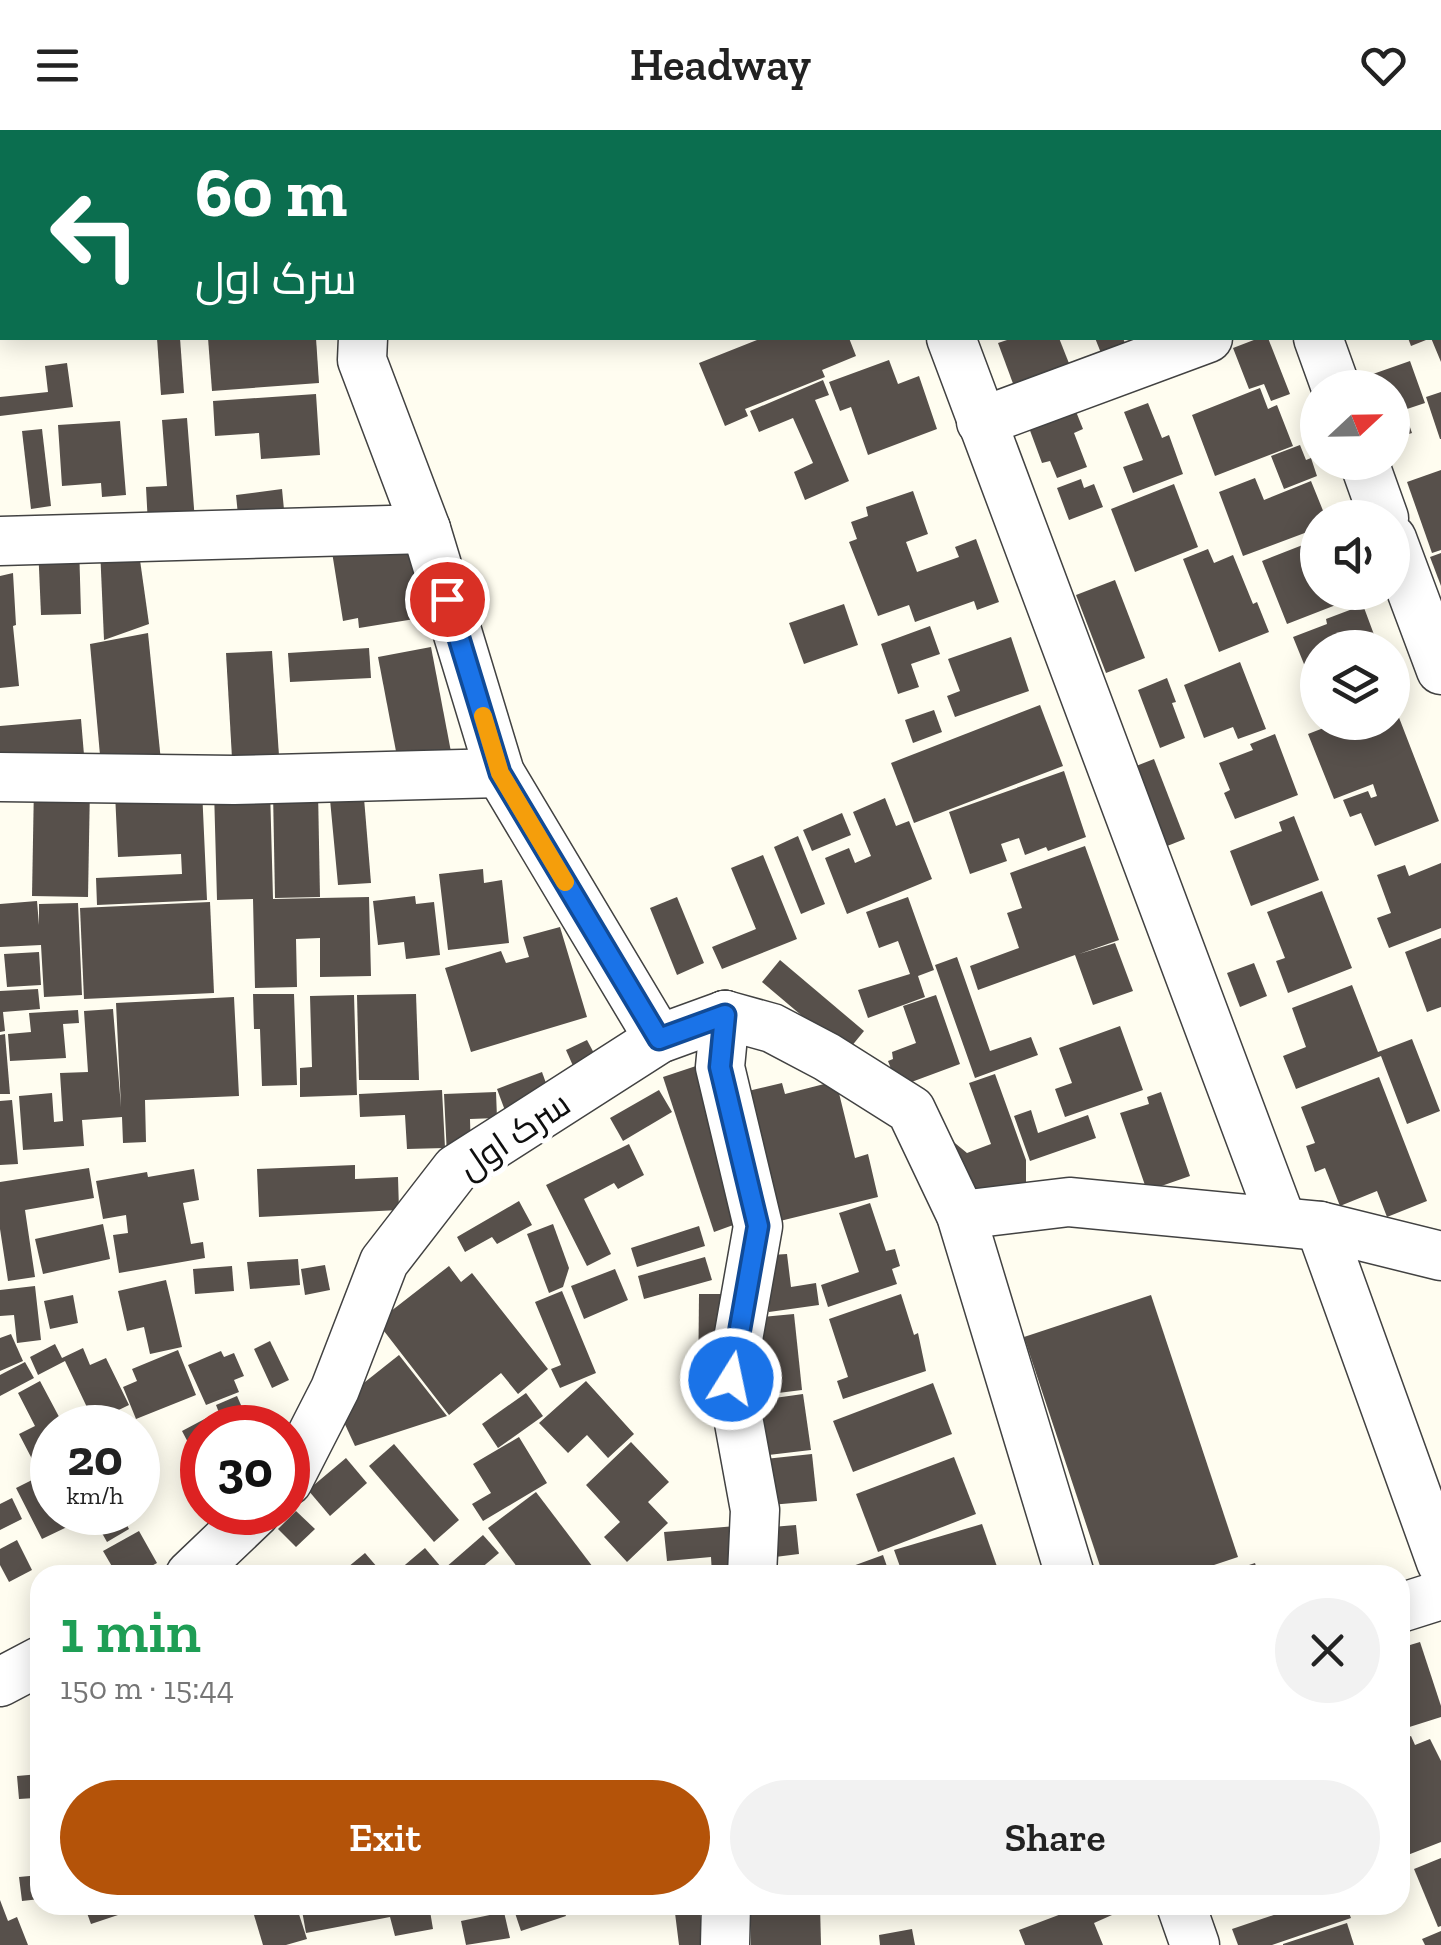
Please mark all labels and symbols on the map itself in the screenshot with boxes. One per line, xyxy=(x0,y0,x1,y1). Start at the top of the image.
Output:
north arrow xyxy=(1300,370,1410,480)
pin xyxy=(405,557,490,642)
street label: سرک اول xyxy=(450,1082,578,1188)
position arrow xyxy=(679,1327,783,1431)
speed limit sign: 30 xyxy=(180,1405,310,1535)

